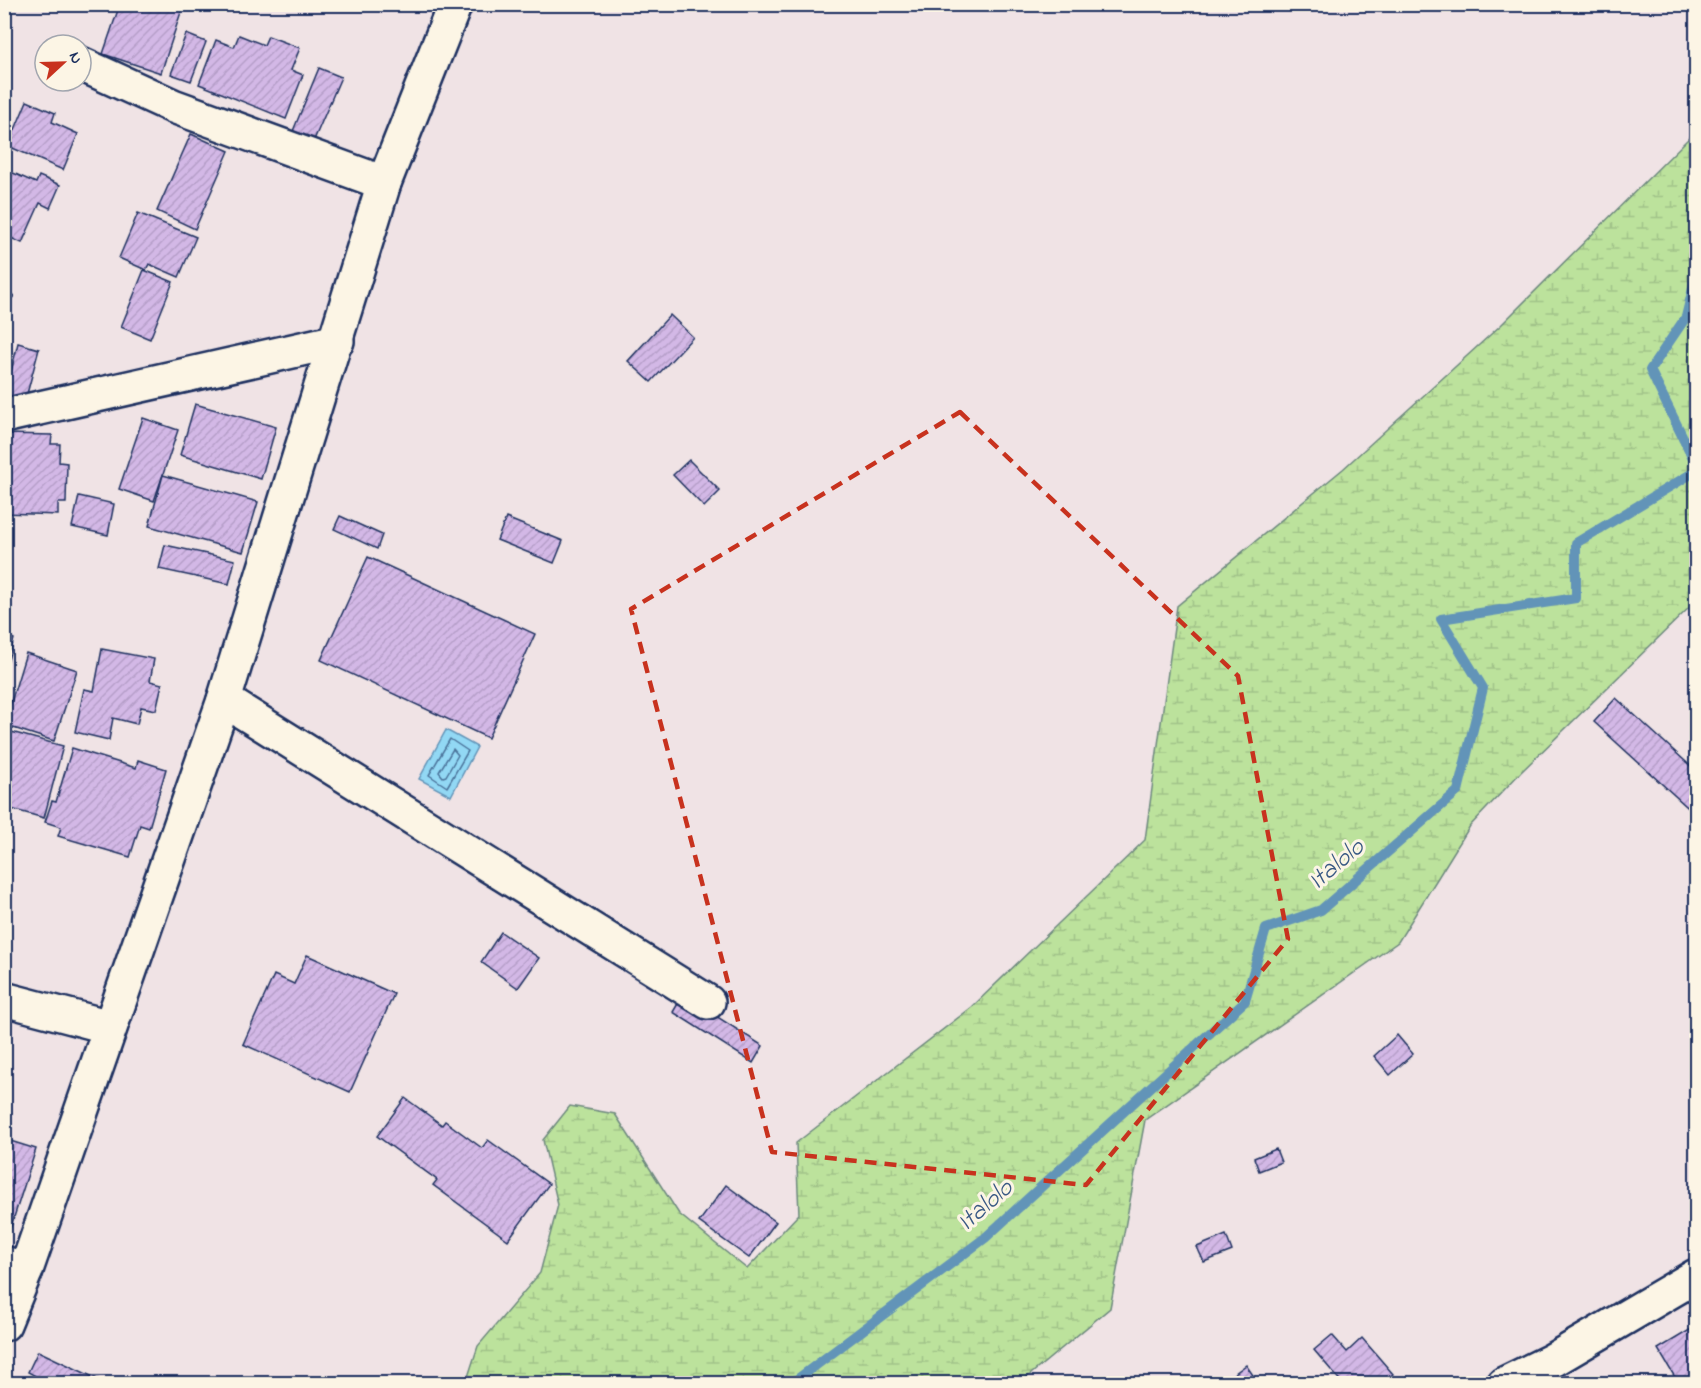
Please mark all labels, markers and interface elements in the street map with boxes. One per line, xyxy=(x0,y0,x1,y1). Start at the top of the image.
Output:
north arrow xyxy=(33,33,93,93)
text: N xyxy=(62,49,88,68)
water label: Italolo xyxy=(1300,829,1375,900)
water label: Italolo xyxy=(949,1170,1024,1241)

